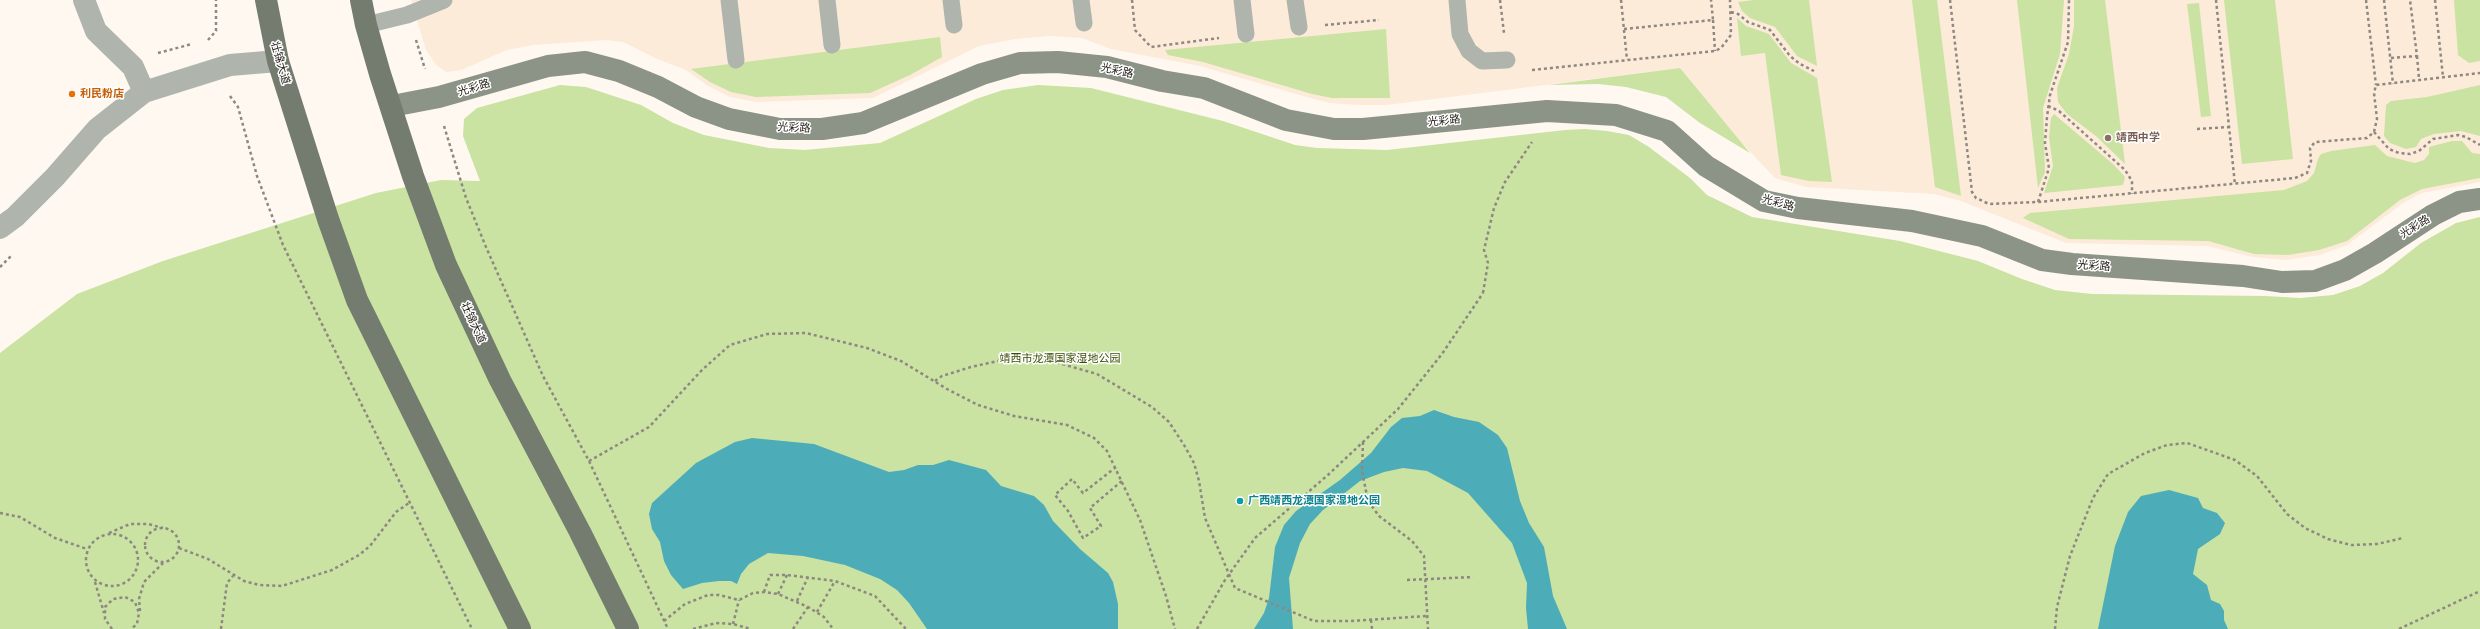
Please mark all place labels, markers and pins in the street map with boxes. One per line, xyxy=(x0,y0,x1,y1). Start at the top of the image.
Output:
place label: 利民粉店 xyxy=(80,87,124,101)
marker: 利民粉店 xyxy=(67,89,77,99)
place label: 靖西中学 xyxy=(2116,131,2160,145)
marker: 靖西中学 xyxy=(2103,133,2113,143)
place label: 广西靖西龙潭国家湿地公园 xyxy=(1248,494,1380,508)
marker: 广西靖西龙潭国家湿地公园 xyxy=(1235,496,1245,506)

